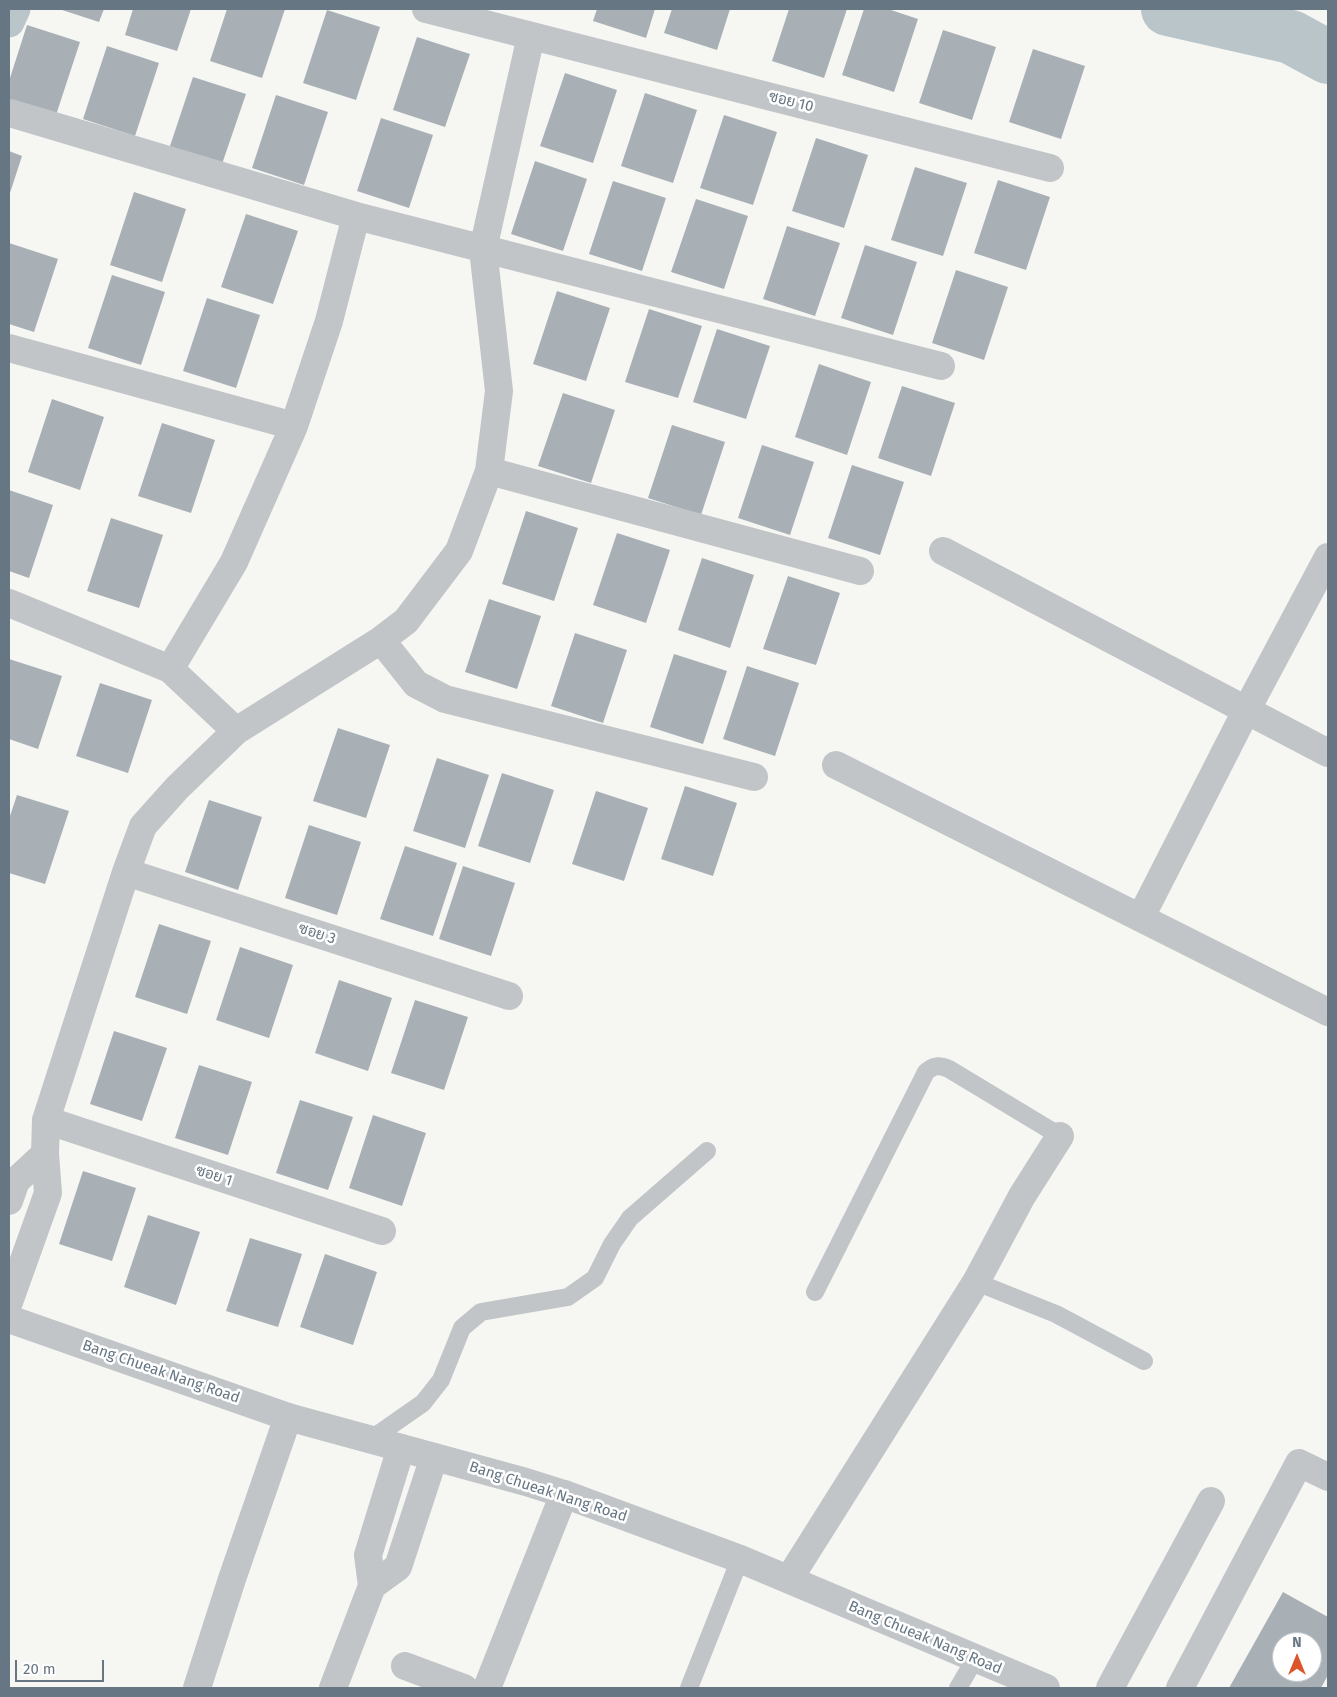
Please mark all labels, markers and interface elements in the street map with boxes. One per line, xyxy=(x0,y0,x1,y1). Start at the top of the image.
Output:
street label: ซอย 10 xyxy=(767,88,815,116)
street label: ซอย 3 xyxy=(296,920,338,948)
street label: ซอย 1 xyxy=(194,1162,234,1190)
street label: Bang Chueak Nang Road xyxy=(80,1337,242,1407)
street label: Bang Chueak Nang Road xyxy=(467,1458,629,1526)
street label: Bang Chueak Nang Road xyxy=(846,1597,1004,1679)
north arrow xyxy=(1272,1632,1322,1682)
text: N xyxy=(1292,1634,1302,1651)
scale bar xyxy=(18,1650,106,1682)
text: 20 m xyxy=(23,1660,56,1678)

